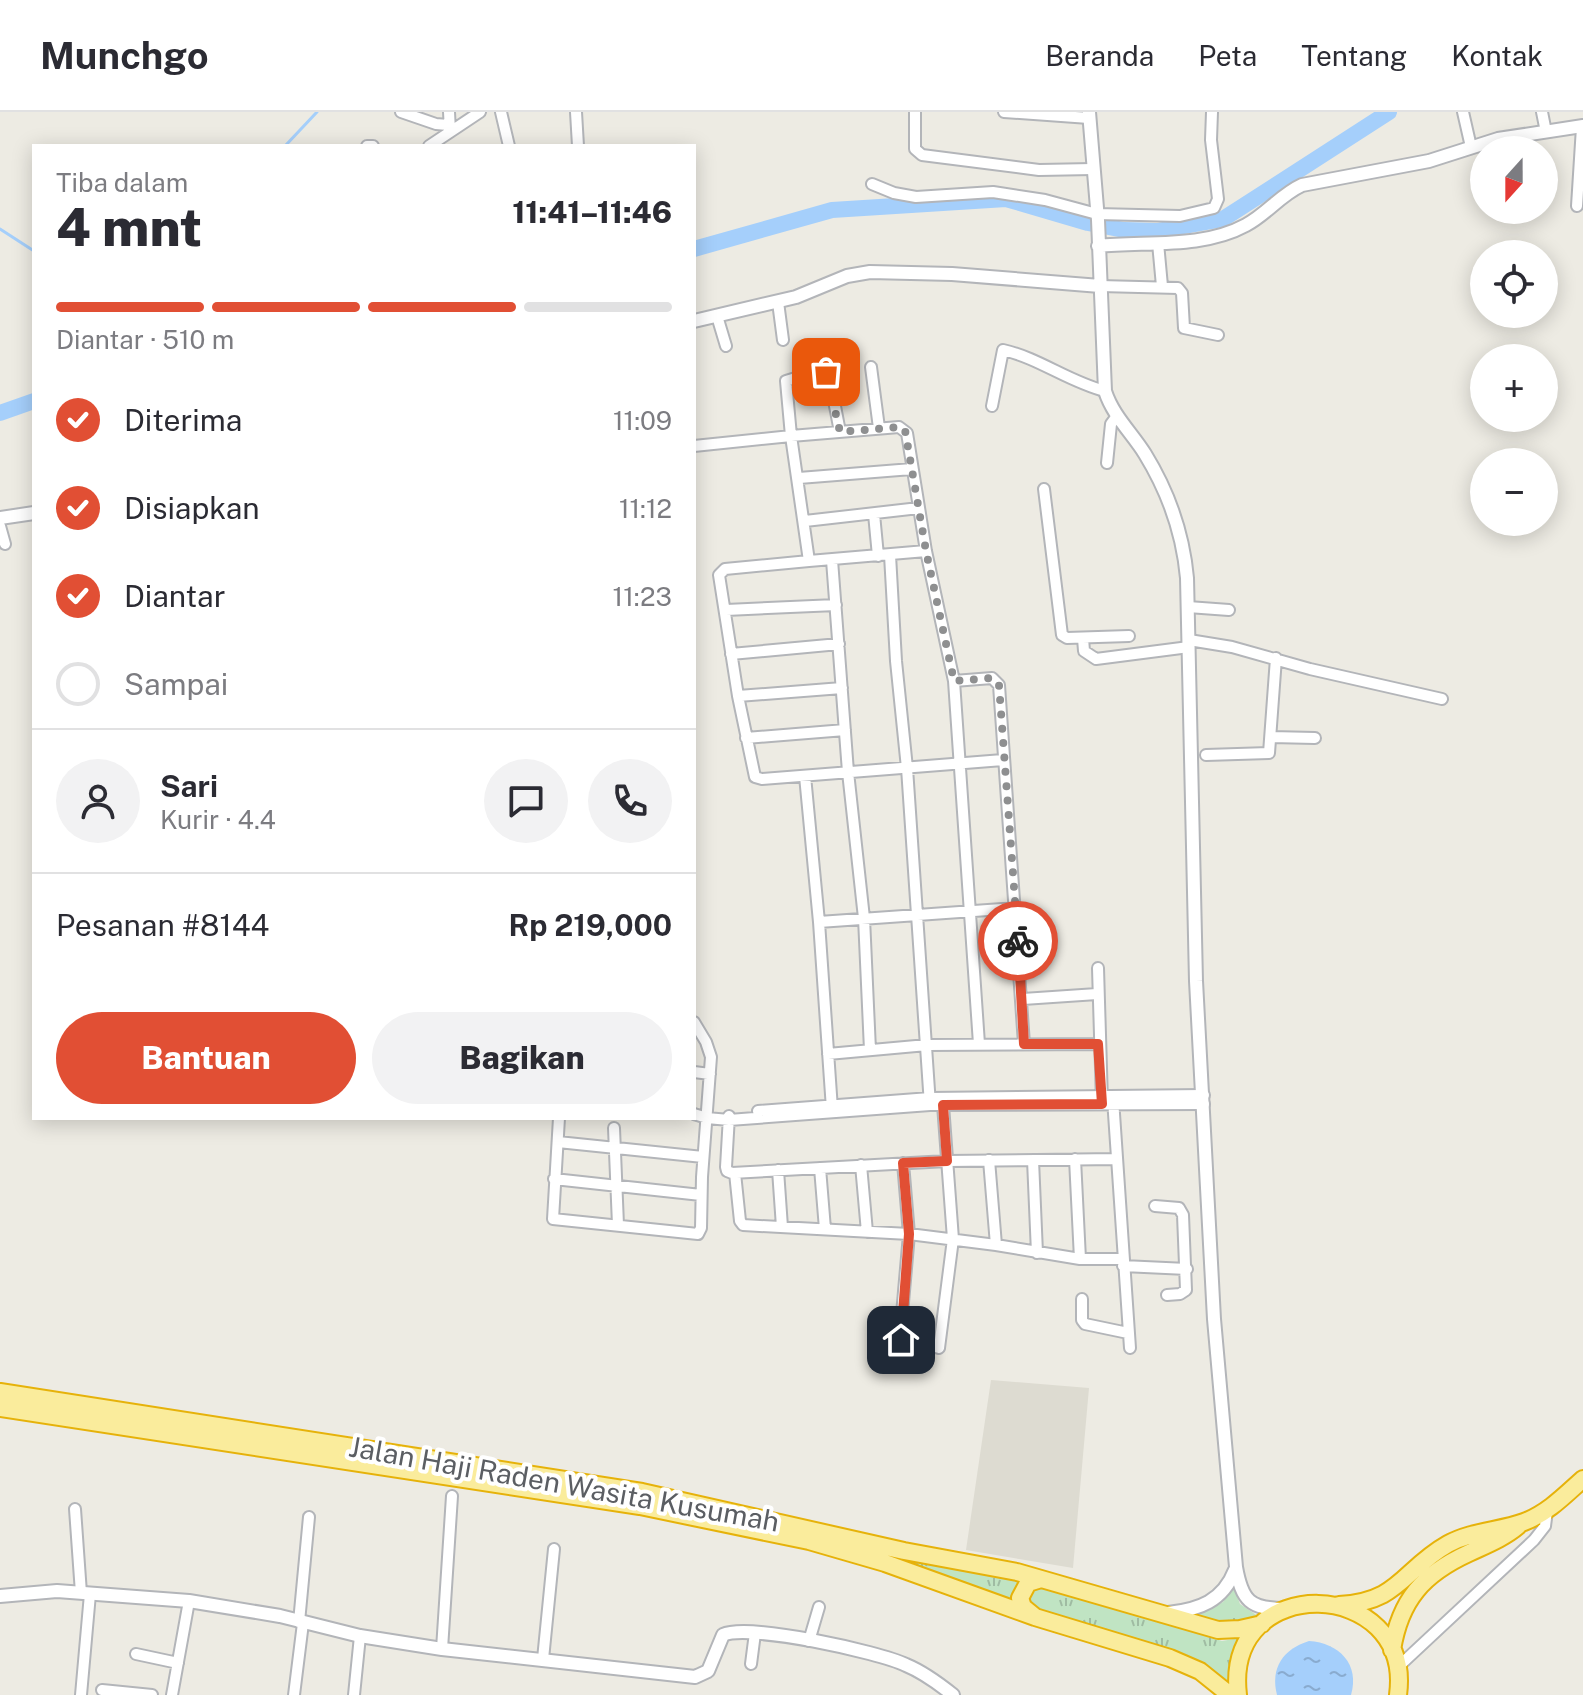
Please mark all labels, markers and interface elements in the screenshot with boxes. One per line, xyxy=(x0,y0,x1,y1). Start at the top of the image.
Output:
text: Munchgo xyxy=(40,33,209,78)
text: Beranda xyxy=(1045,39,1154,72)
text: Peta xyxy=(1198,39,1257,72)
text: Tentang xyxy=(1301,39,1407,72)
text: Kontak xyxy=(1451,39,1543,72)
north arrow xyxy=(1470,136,1558,224)
map controls xyxy=(1470,136,1558,536)
text: Tiba dalam xyxy=(56,167,188,198)
text: 11:41–11:46 xyxy=(512,194,672,230)
text: 4 mnt xyxy=(56,197,202,258)
button: locate xyxy=(1470,240,1558,328)
text: Diantar · 510 m xyxy=(56,324,234,355)
pin xyxy=(792,338,860,406)
button: + xyxy=(1470,344,1558,432)
icon: bag xyxy=(804,350,848,394)
icon: check xyxy=(56,398,100,442)
text: Diterima xyxy=(124,402,242,438)
text: 11:09 xyxy=(613,405,672,436)
button: − xyxy=(1470,448,1558,536)
icon: check xyxy=(56,486,100,530)
text: Disiapkan xyxy=(124,490,260,526)
text: 11:12 xyxy=(619,493,672,524)
icon: check xyxy=(56,574,100,618)
text: Diantar xyxy=(124,578,225,614)
text: 11:23 xyxy=(613,581,672,612)
text: Sampai xyxy=(124,666,228,702)
button: person xyxy=(56,759,140,843)
button: chat xyxy=(484,759,568,843)
button: phone xyxy=(588,759,672,843)
text: Sari xyxy=(160,768,218,804)
text: Kurir · 4.4 xyxy=(160,804,276,835)
courier xyxy=(978,901,1058,981)
text: Pesanan #8144 xyxy=(56,907,269,943)
text: Rp 219,000 xyxy=(509,907,672,943)
icon: bike xyxy=(996,919,1040,963)
button: Bantuan xyxy=(56,1012,356,1104)
button: Bagikan xyxy=(372,1012,672,1104)
pin xyxy=(867,1306,935,1374)
icon: home xyxy=(879,1318,923,1362)
street label: Jalan Haji Raden Wasita Kusumah xyxy=(346,1429,782,1538)

